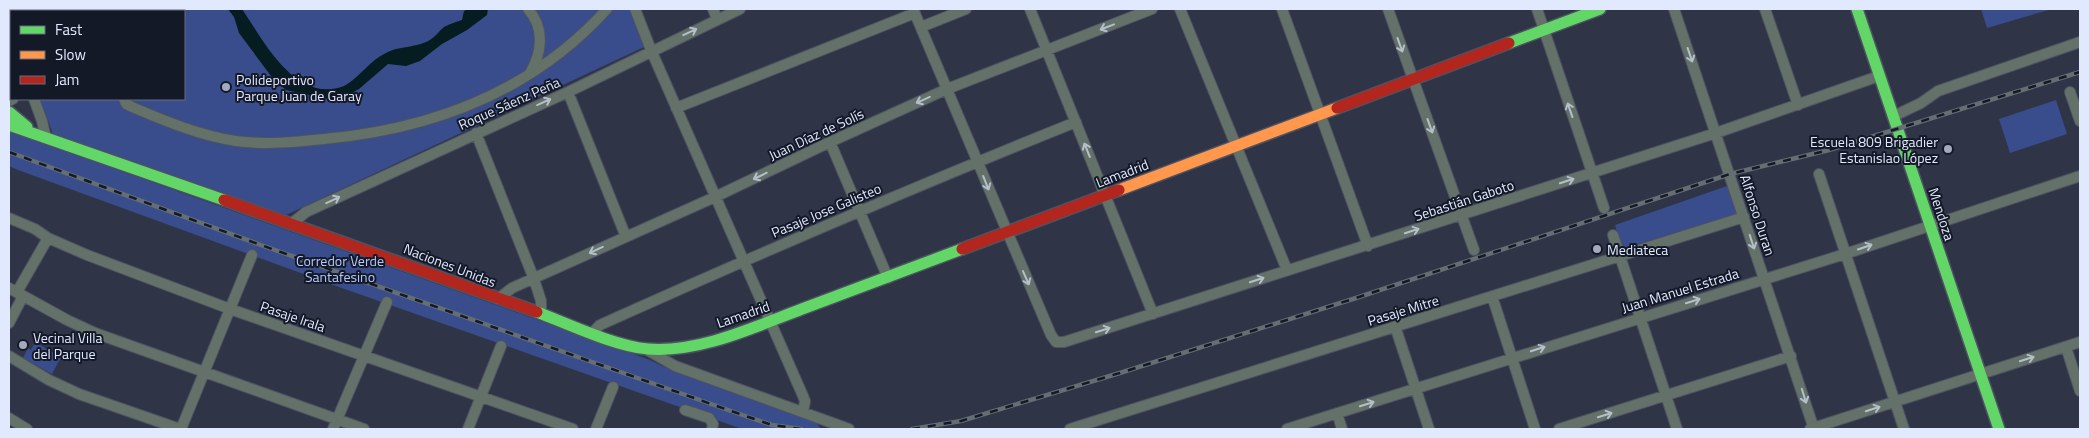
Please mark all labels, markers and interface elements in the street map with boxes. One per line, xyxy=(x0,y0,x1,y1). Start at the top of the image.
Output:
legend xyxy=(10,10,185,100)
text: Fast xyxy=(55,18,83,41)
one-way arrow xyxy=(1099,23,1114,32)
one-way arrow xyxy=(682,27,697,36)
one-way arrow xyxy=(1396,36,1405,52)
text: Slow xyxy=(55,43,86,66)
one-way arrow xyxy=(1686,47,1695,62)
text: Jam xyxy=(55,68,79,91)
place label: Polideportivo Parque Juan de Garay xyxy=(236,69,362,106)
street label: Roque Sáenz Peña xyxy=(455,71,563,135)
marker: Polideportivo Parque Juan de Garay xyxy=(220,81,232,93)
one-way arrow xyxy=(916,96,931,106)
one-way arrow xyxy=(536,97,551,107)
one-way arrow xyxy=(1565,102,1575,118)
street label: Juan Díaz de Solís xyxy=(765,103,867,165)
one-way arrow xyxy=(1426,118,1435,134)
place label: Escuela 809 Brigadier Estanislao López xyxy=(1810,131,1938,168)
one-way arrow xyxy=(1082,143,1091,158)
marker: Escuela 809 Brigadier Estanislao López xyxy=(1942,143,1954,155)
street label: Lamadrid xyxy=(1092,153,1152,193)
one-way arrow xyxy=(753,171,768,181)
street label: Alfonso Duran xyxy=(1735,172,1781,258)
street label: Sebastián Gaboto xyxy=(1411,174,1517,226)
one-way arrow xyxy=(982,175,992,190)
one-way arrow xyxy=(1559,175,1575,185)
street label: Pasaje Jose Galisteo xyxy=(768,177,884,243)
street label: Mendoza xyxy=(1924,185,1960,243)
one-way arrow xyxy=(325,195,340,204)
one-way arrow xyxy=(1404,226,1420,236)
one-way arrow xyxy=(1748,234,1757,250)
street label: Naciones Unidas xyxy=(401,238,499,292)
place label: Mediateca xyxy=(1607,239,1668,260)
one-way arrow xyxy=(1857,242,1872,251)
marker: Mediateca xyxy=(1591,243,1603,255)
one-way arrow xyxy=(589,246,604,256)
park label: Corredor Verde Santafesino xyxy=(296,250,384,287)
street label: Juan Manuel Estrada xyxy=(1619,262,1741,318)
one-way arrow xyxy=(1021,270,1031,285)
one-way arrow xyxy=(1249,275,1265,284)
street label: Pasaje Mitre xyxy=(1365,289,1441,331)
street label: Pasaje Irala xyxy=(258,295,328,337)
street label: Lamadrid xyxy=(713,295,773,333)
one-way arrow xyxy=(1685,295,1701,305)
one-way arrow xyxy=(1094,325,1110,334)
place label: Vecinal Villa del Parque xyxy=(33,327,102,364)
marker: Vecinal Villa del Parque xyxy=(17,339,29,351)
one-way arrow xyxy=(1530,344,1545,353)
one-way arrow xyxy=(2018,354,2034,363)
one-way arrow xyxy=(1799,388,1809,404)
one-way arrow xyxy=(1358,399,1374,409)
one-way arrow xyxy=(1864,404,1880,413)
one-way arrow xyxy=(1597,409,1613,419)

